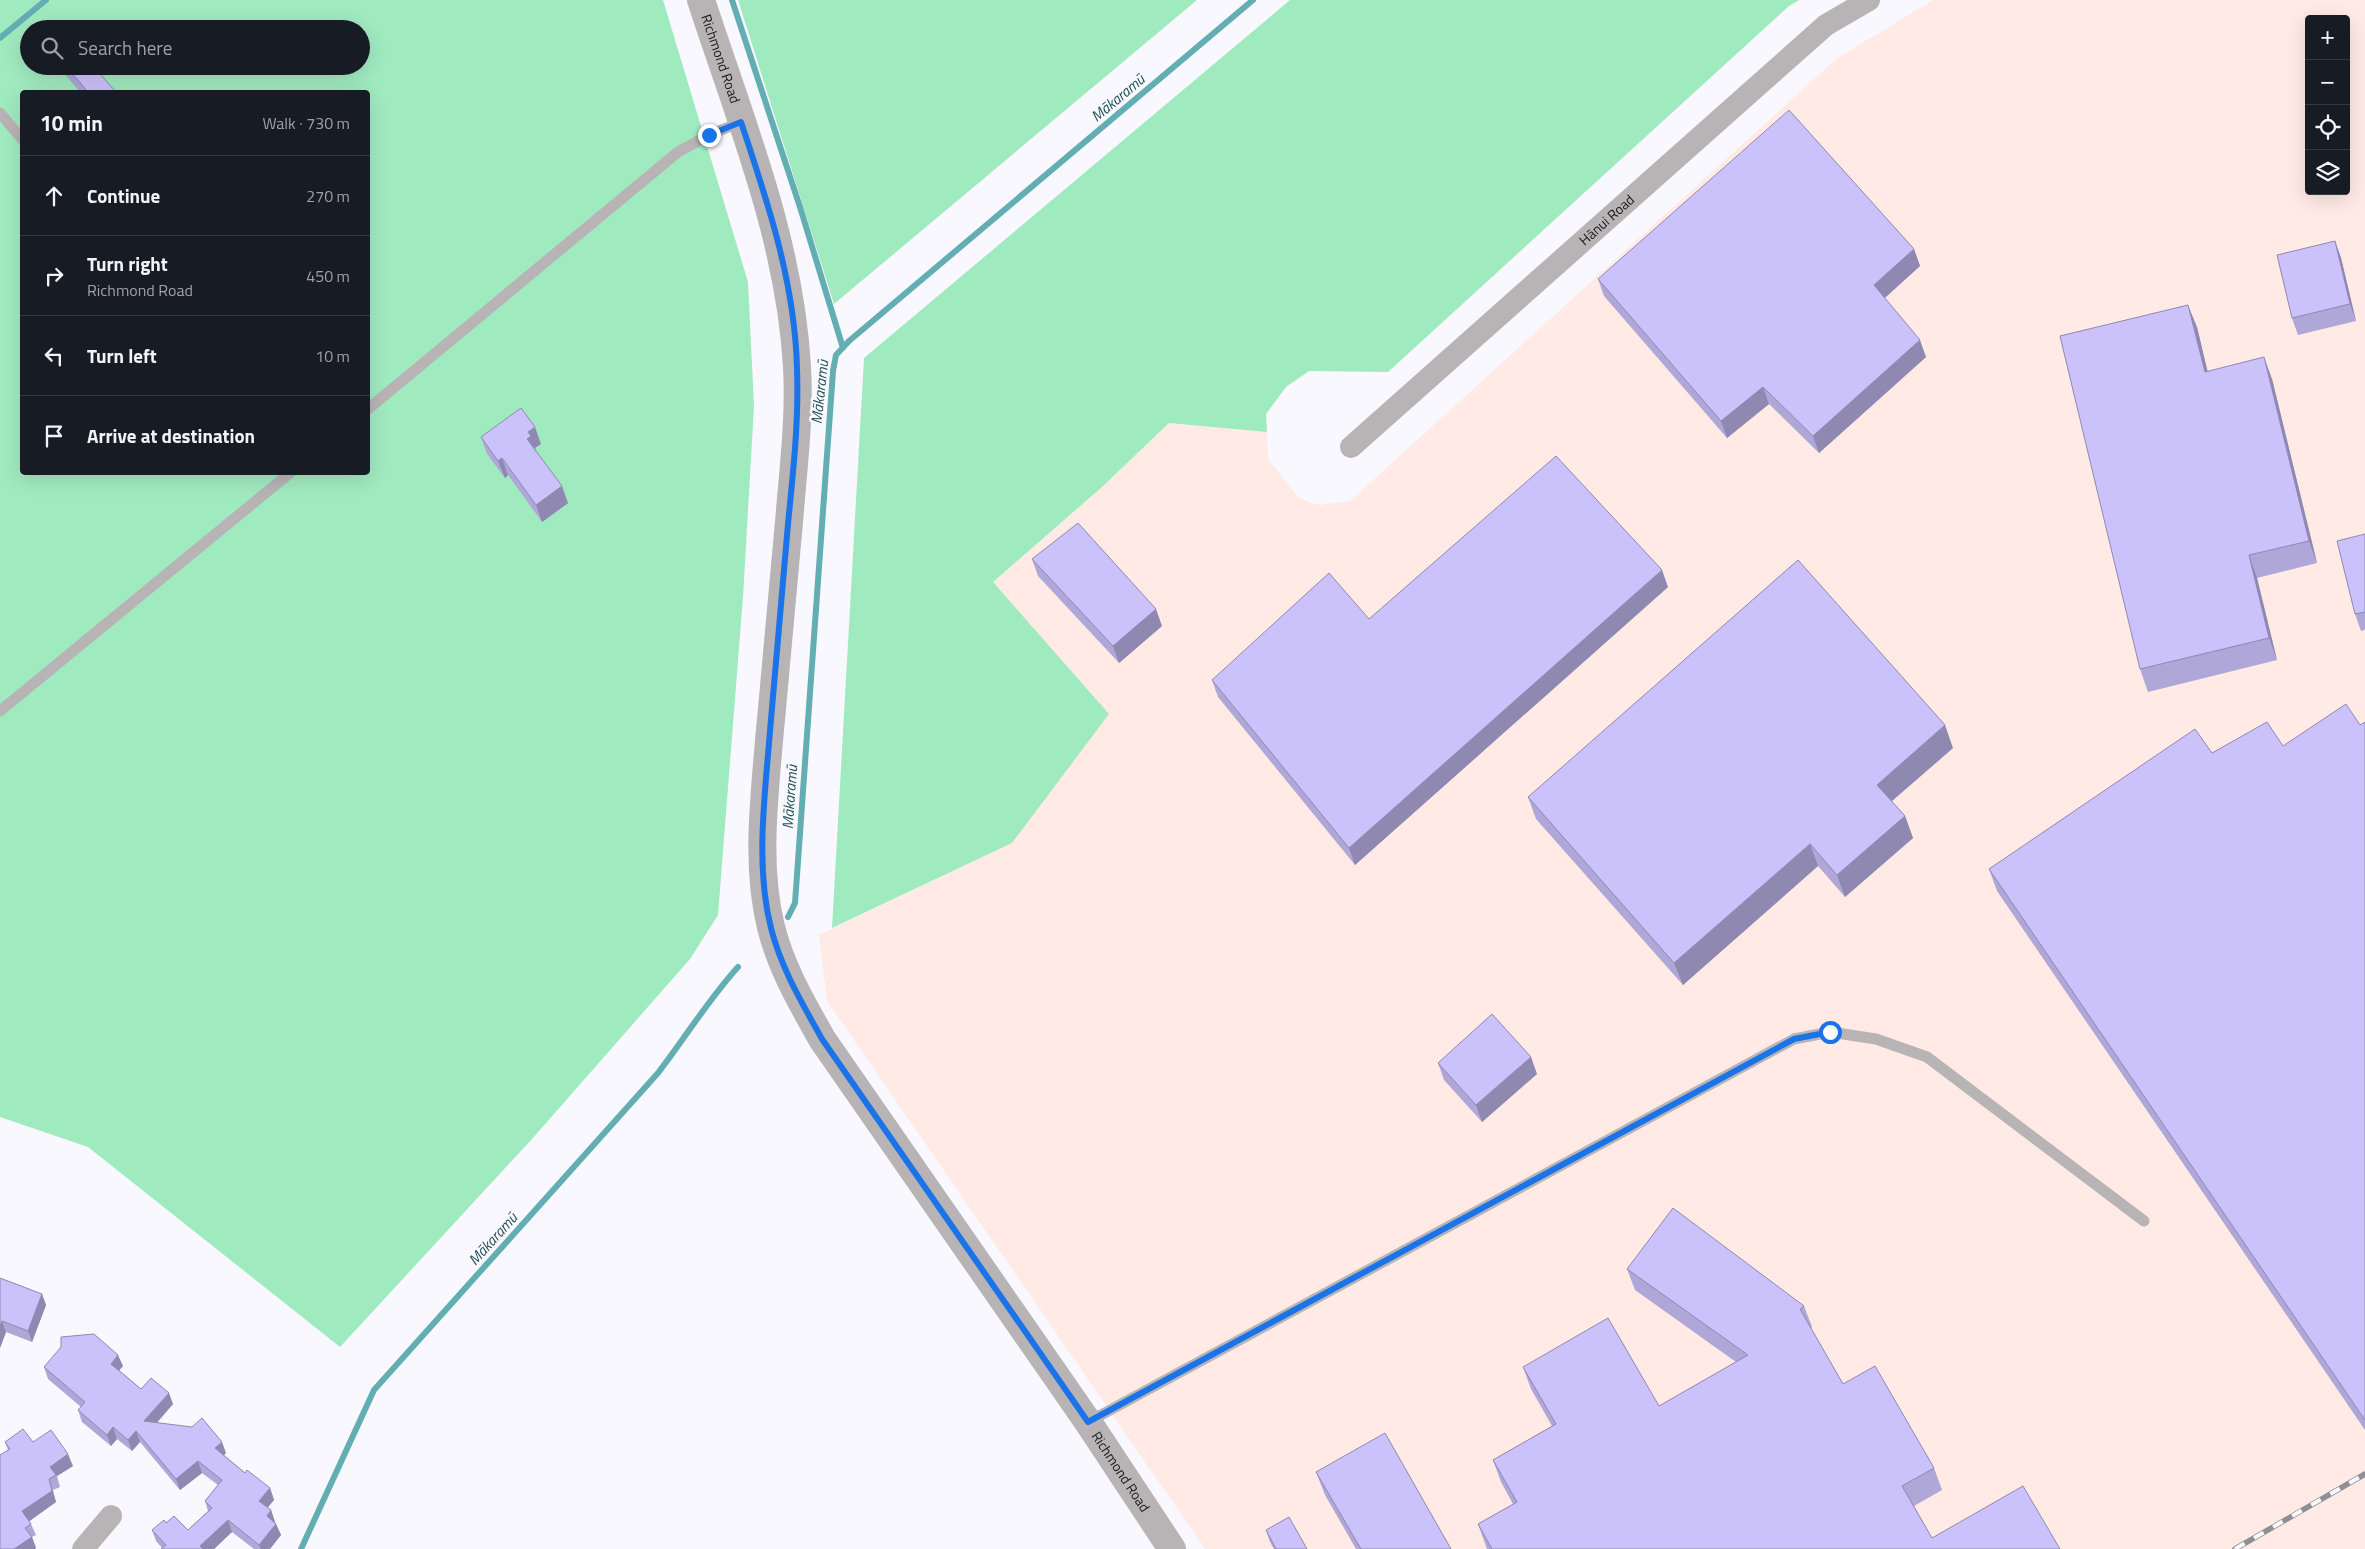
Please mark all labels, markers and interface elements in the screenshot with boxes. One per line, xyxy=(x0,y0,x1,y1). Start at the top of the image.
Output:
street label: Richmond Road xyxy=(696,11,746,106)
map controls xyxy=(2305,15,2350,195)
button: + xyxy=(2305,15,2350,60)
search box xyxy=(20,20,370,75)
text: Search here xyxy=(78,33,172,62)
icon: search xyxy=(38,34,66,62)
button: − xyxy=(2305,60,2350,105)
water label: Mākaramū xyxy=(1086,67,1151,127)
button: locate xyxy=(2305,105,2350,150)
text: 10 min xyxy=(40,107,103,139)
text: Walk · 730 m xyxy=(262,111,350,135)
route end xyxy=(698,124,721,147)
button: layers xyxy=(2305,150,2350,195)
text: Continue xyxy=(87,181,160,210)
icon: ahead xyxy=(40,182,68,210)
text: 270 m xyxy=(306,184,350,208)
street label: Hānui Road xyxy=(1574,189,1639,250)
text: Turn right xyxy=(87,249,168,278)
icon: right xyxy=(40,262,68,290)
text: 450 m xyxy=(306,264,350,288)
text: Richmond Road xyxy=(87,278,193,302)
text: Turn left xyxy=(87,341,157,370)
icon: left xyxy=(40,342,68,370)
text: 10 m xyxy=(315,344,350,368)
water label: Mākaramū xyxy=(805,357,834,425)
text: Arrive at destination xyxy=(87,421,255,450)
icon: arrive xyxy=(40,422,68,450)
water label: Mākaramū xyxy=(776,763,803,830)
route start xyxy=(1819,1021,1842,1044)
water label: Mākaramū xyxy=(463,1206,524,1270)
street label: Richmond Road xyxy=(1087,1427,1156,1516)

